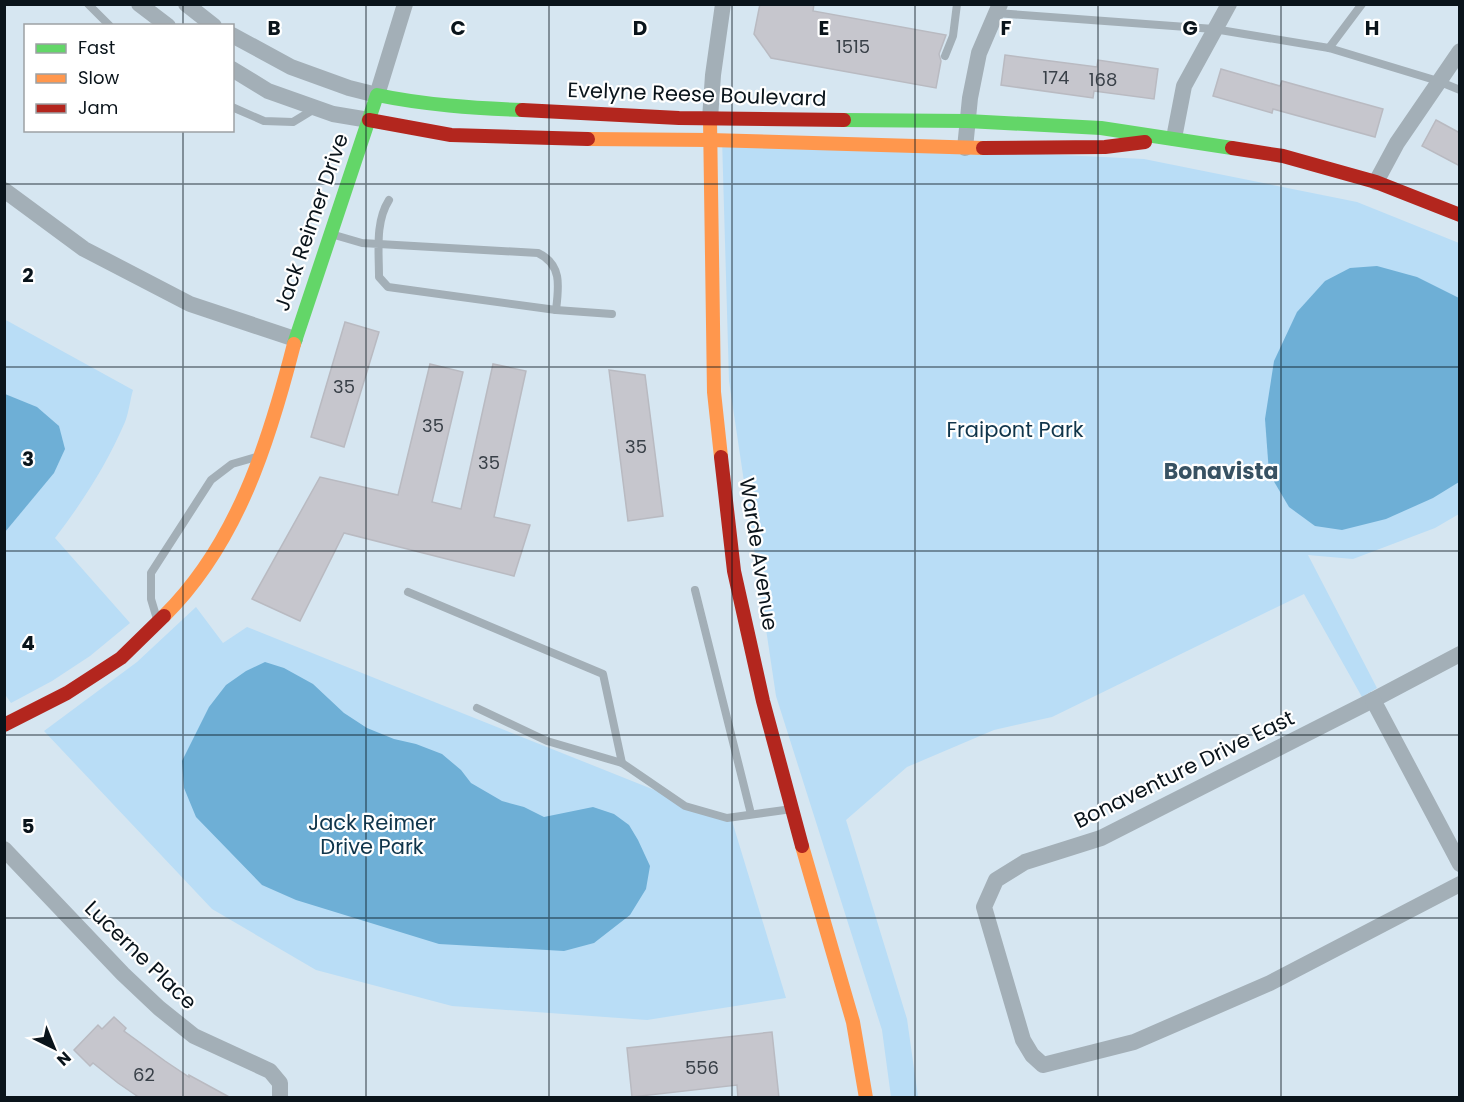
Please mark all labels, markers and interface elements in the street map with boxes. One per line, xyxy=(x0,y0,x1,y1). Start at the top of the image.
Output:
text: B xyxy=(267,14,281,42)
text: C xyxy=(450,14,466,42)
text: D xyxy=(633,14,647,42)
text: E xyxy=(819,14,829,42)
text: F xyxy=(1001,14,1012,42)
text: G xyxy=(1182,14,1198,42)
text: H xyxy=(1365,14,1379,42)
legend xyxy=(24,24,234,132)
house number: 1515 xyxy=(836,34,870,59)
text: Fast xyxy=(78,35,115,60)
text: Slow xyxy=(78,65,120,90)
house number: 174 xyxy=(1043,65,1069,90)
house number: 168 xyxy=(1089,67,1117,92)
street label: Evelyne Reese Boulevard xyxy=(567,75,827,113)
text: Jam xyxy=(78,95,118,120)
street label: Jack Reimer Drive xyxy=(267,129,355,315)
text: 2 xyxy=(22,261,34,289)
house number: 35 xyxy=(333,374,355,399)
house number: 35 xyxy=(422,413,444,438)
park label: Fraipont Park xyxy=(946,415,1084,444)
house number: 35 xyxy=(625,434,647,459)
text: 3 xyxy=(22,445,34,473)
house number: 35 xyxy=(478,450,500,475)
district label: Bonavista xyxy=(1164,456,1278,487)
street label: Warde Avenue xyxy=(733,476,785,632)
text: 4 xyxy=(21,629,35,657)
street label: Bonaventure Drive East xyxy=(1069,703,1299,835)
park label: Jack Reimer Drive Park xyxy=(308,808,436,861)
text: 5 xyxy=(22,812,35,840)
street label: Lucerne Place xyxy=(79,894,203,1016)
north arrow xyxy=(24,1018,84,1078)
text: N xyxy=(52,1046,76,1071)
house number: 556 xyxy=(685,1055,719,1080)
house number: 62 xyxy=(133,1062,155,1087)

